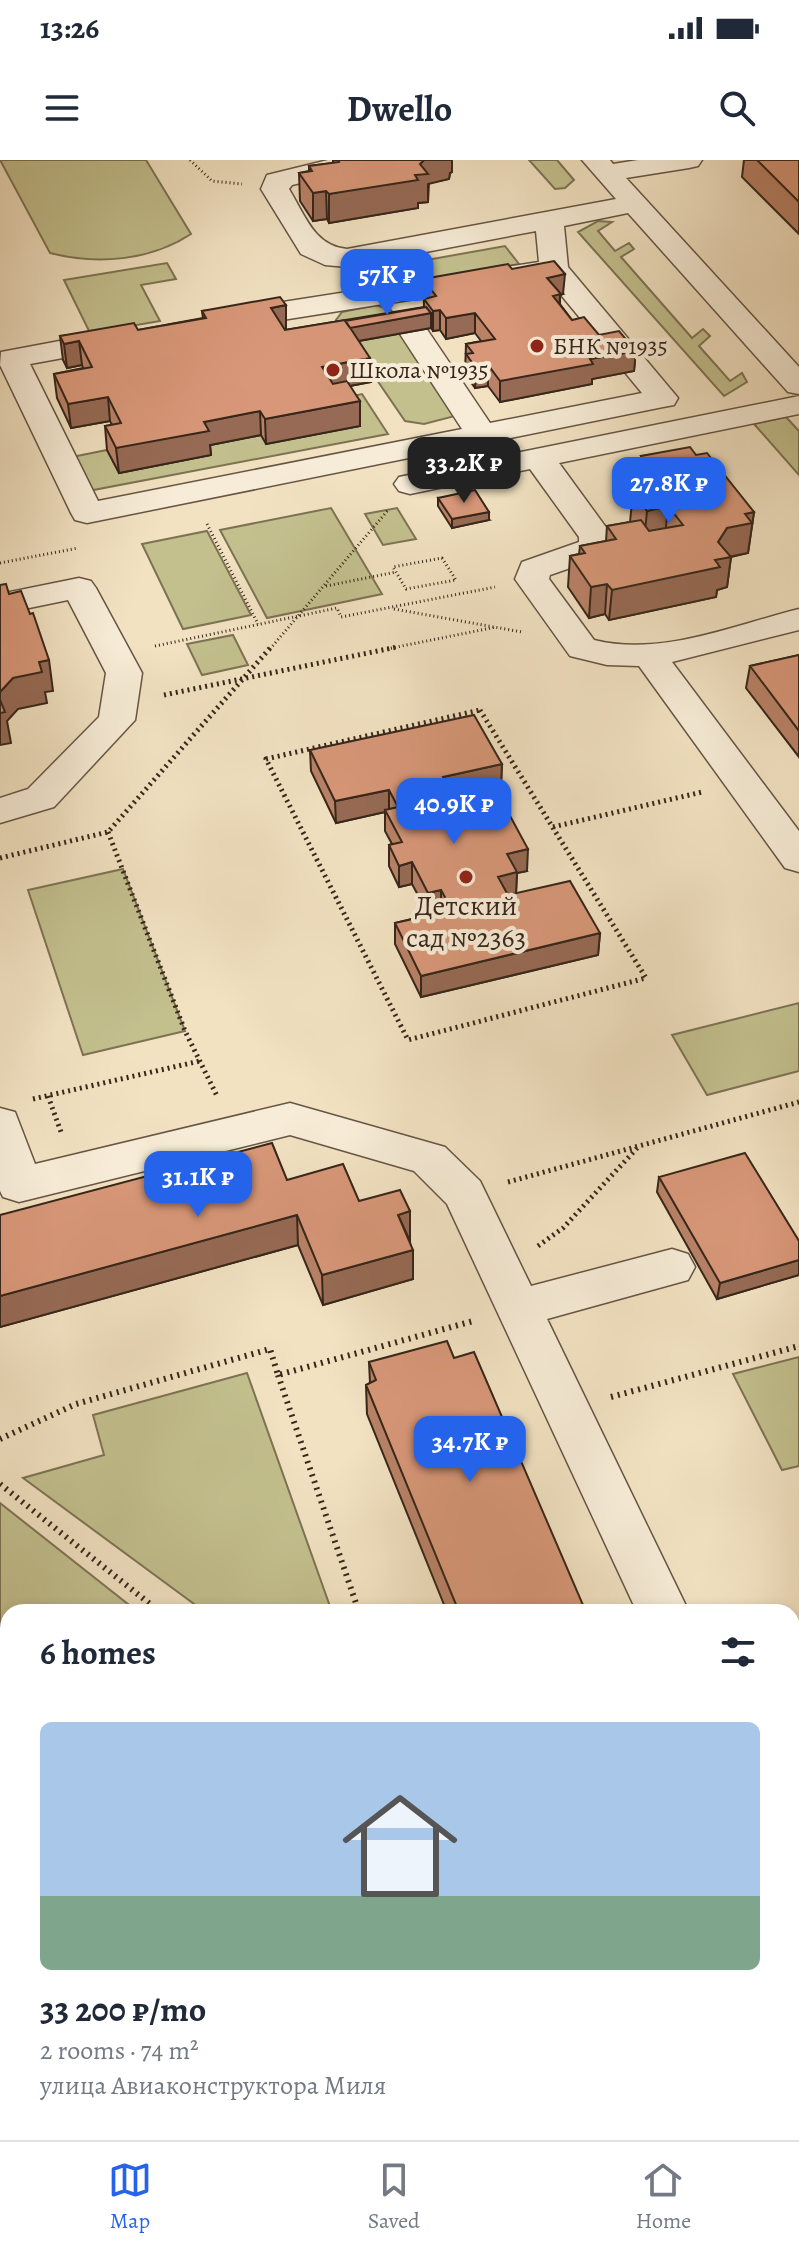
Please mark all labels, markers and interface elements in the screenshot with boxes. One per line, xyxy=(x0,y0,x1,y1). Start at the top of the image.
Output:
text: 13:26 xyxy=(40,8,99,48)
text: Dwello xyxy=(347,84,452,133)
icon: menu xyxy=(40,86,84,130)
icon: search xyxy=(715,86,759,130)
pin: 57K ₽ xyxy=(331,249,443,317)
text: 57K ₽ xyxy=(358,257,416,292)
place label: БНК №1935 xyxy=(553,330,668,362)
marker: БНК №1935 xyxy=(528,337,546,355)
place label: Школа №1935 xyxy=(349,354,488,386)
marker: Школа №1935 xyxy=(324,361,342,379)
pin: 33.2K ₽ xyxy=(390,437,538,505)
text: 33.2K ₽ xyxy=(426,445,502,480)
pin: 27.8K ₽ xyxy=(595,457,743,525)
text: 27.8K ₽ xyxy=(630,465,708,500)
pin: 40.9K ₽ xyxy=(380,778,528,846)
text: 40.9K ₽ xyxy=(414,786,494,821)
marker: Детский сад №2363 xyxy=(457,868,475,886)
place label: Детский сад №2363 xyxy=(406,887,526,957)
pin: 31.1K ₽ xyxy=(124,1151,272,1219)
text: 31.1K ₽ xyxy=(162,1159,234,1194)
pin: 34.7K ₽ xyxy=(396,1416,544,1484)
text: 34.7K ₽ xyxy=(432,1424,508,1459)
text: 6 homes xyxy=(40,1629,156,1676)
icon: filters xyxy=(716,1630,760,1674)
icon: home xyxy=(328,1774,472,1918)
text: 33 200 ₽/mo xyxy=(40,1986,206,2033)
text: 2 rooms · 74 m² xyxy=(40,2033,199,2068)
text: улица Авиаконструктора Миля xyxy=(40,2068,386,2103)
tab: Map xyxy=(108,2158,152,2236)
tab: Saved xyxy=(368,2158,420,2236)
tab: Home xyxy=(636,2158,691,2236)

